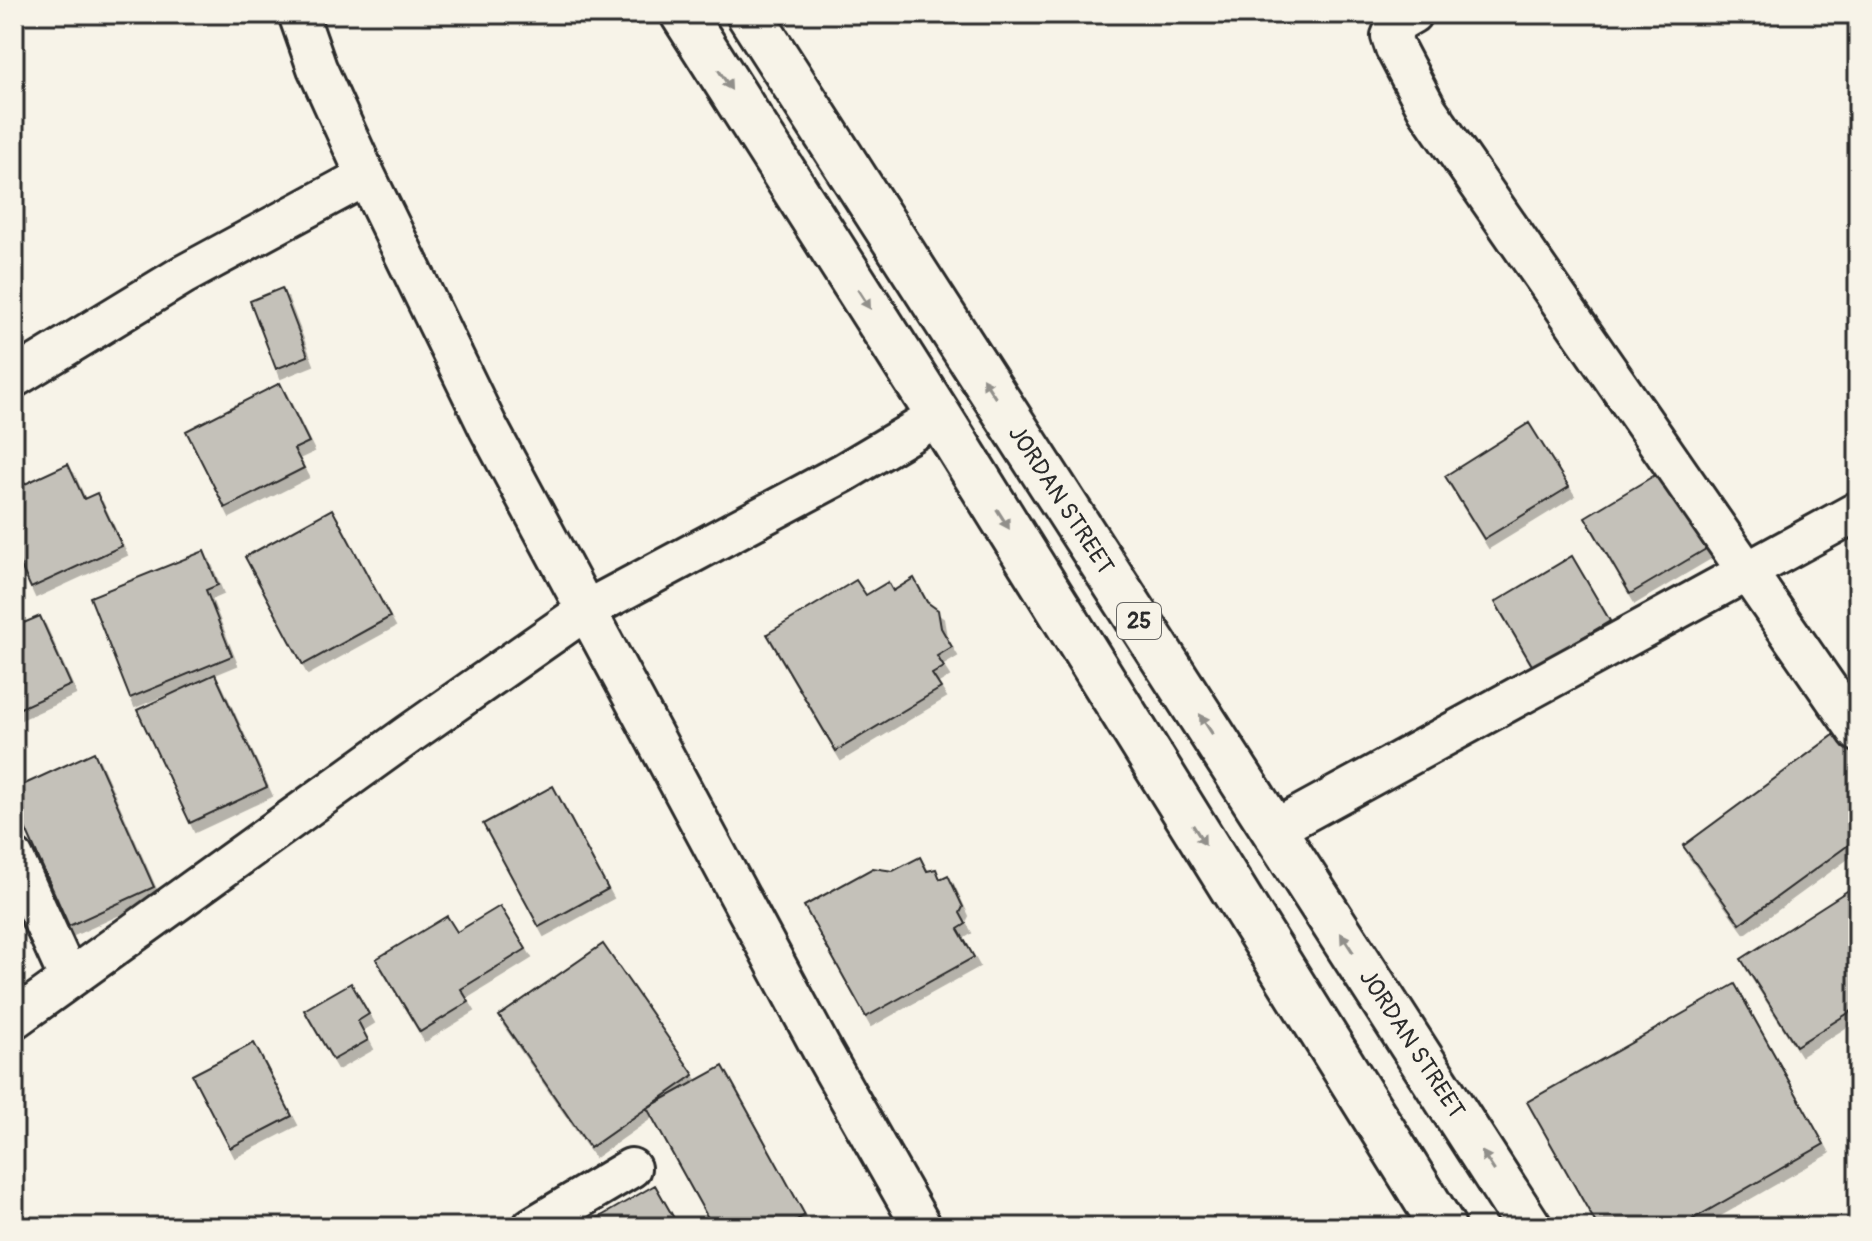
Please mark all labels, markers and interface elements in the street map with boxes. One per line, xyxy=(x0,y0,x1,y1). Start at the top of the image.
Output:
one-way arrow xyxy=(717,69,731,91)
one-way arrow xyxy=(857,288,871,310)
one-way arrow xyxy=(983,377,997,399)
street label: JORDAN STREET xyxy=(1002,420,1120,580)
one-way arrow xyxy=(996,508,1010,530)
road number: 25 xyxy=(1117,603,1161,639)
one-way arrow xyxy=(1199,713,1213,735)
one-way arrow xyxy=(1192,824,1206,846)
one-way arrow xyxy=(1340,932,1354,954)
street label: JORDAN STREET xyxy=(1353,964,1471,1124)
one-way arrow xyxy=(1481,1150,1495,1172)

